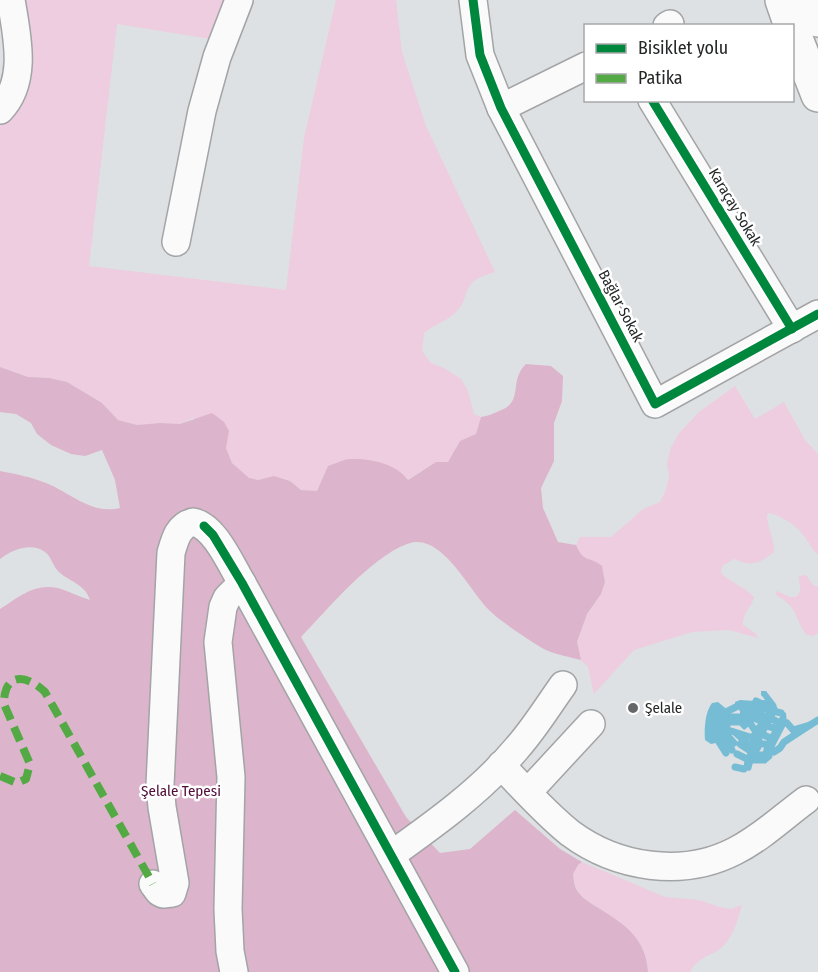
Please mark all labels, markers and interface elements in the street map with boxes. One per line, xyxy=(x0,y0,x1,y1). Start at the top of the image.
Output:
legend xyxy=(584,24,794,102)
text: Bisiklet yolu xyxy=(638,37,728,59)
text: Patika xyxy=(638,67,683,89)
street label: Karaçay Sokak xyxy=(705,165,765,249)
street label: Bağlar Sokak xyxy=(595,267,647,345)
place label: Şelale xyxy=(645,699,682,717)
marker: Şelale xyxy=(626,701,640,715)
park label: Şelale Tepesi xyxy=(141,782,221,800)

